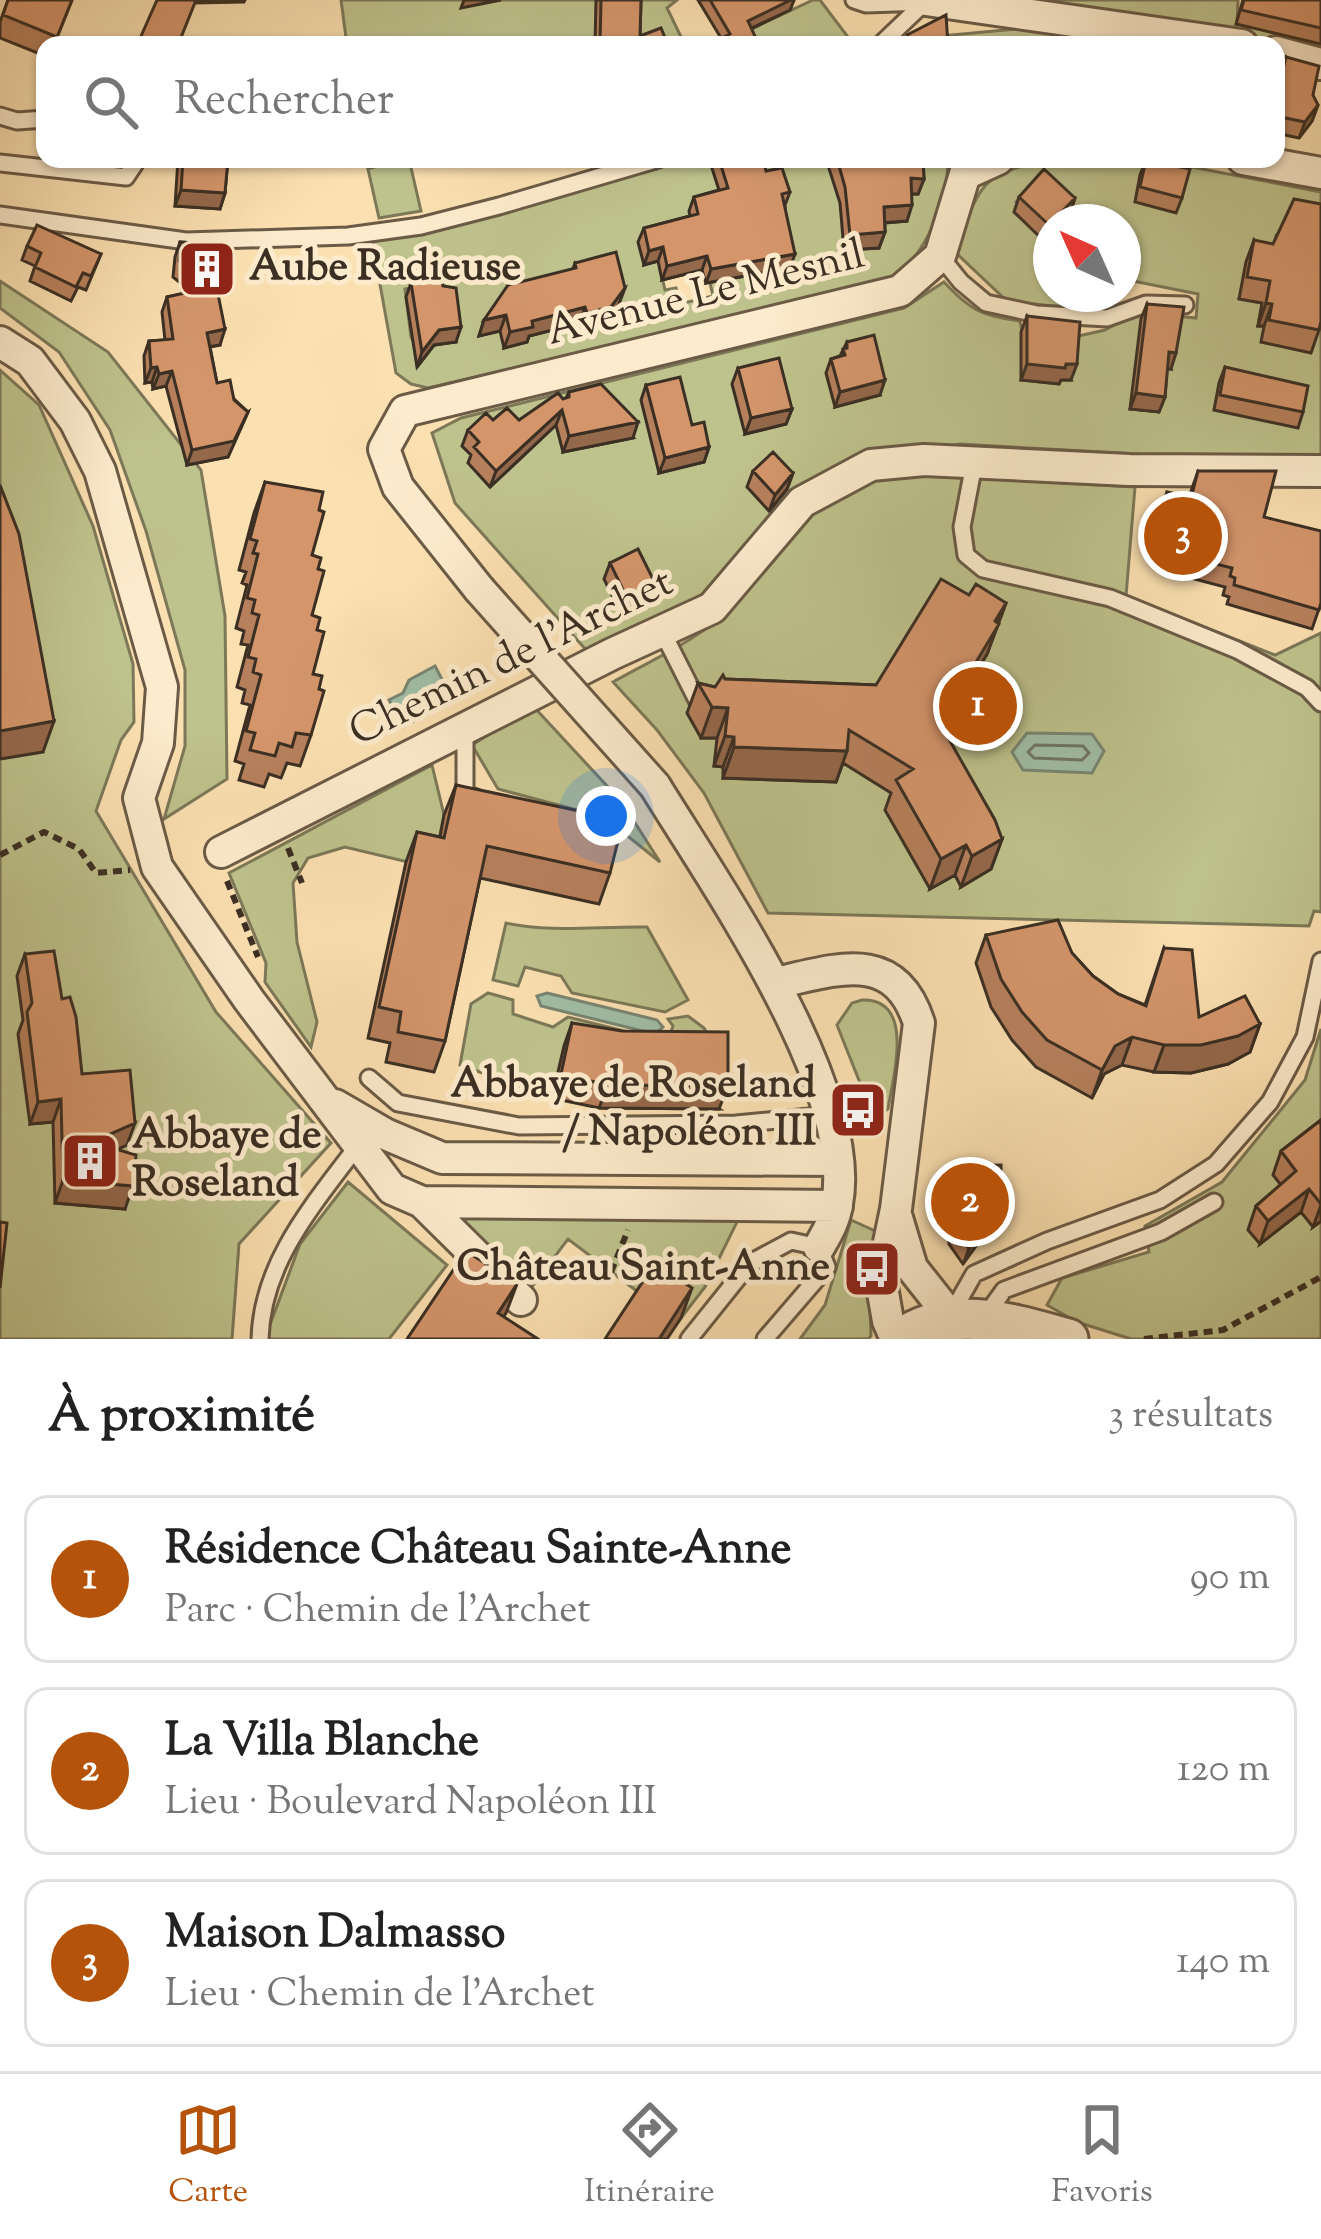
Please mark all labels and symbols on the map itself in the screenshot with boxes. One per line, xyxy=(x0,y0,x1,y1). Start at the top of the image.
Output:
north arrow xyxy=(1033,204,1141,312)
street label: Avenue Le Mesnil xyxy=(541,227,871,363)
building icon: Aube Radieuse xyxy=(176,238,238,300)
place label: Aube Radieuse xyxy=(249,239,521,299)
pin: 3 xyxy=(1144,491,1222,581)
street label: Chemin de l'Archet xyxy=(340,555,684,763)
pin: 1 xyxy=(939,661,1017,751)
your location xyxy=(576,786,636,846)
place label: Abbaye de Roseland / Napoléon III xyxy=(451,1056,816,1164)
bus stop icon: Abbaye de Roseland / Napoléon III xyxy=(827,1079,889,1141)
place label: Abbaye de Roseland xyxy=(132,1107,322,1215)
building icon: Abbaye de Roseland xyxy=(59,1130,121,1192)
pin: 2 xyxy=(931,1157,1009,1247)
bus stop icon: Château Saint-Anne xyxy=(841,1238,903,1300)
place label: Château Saint-Anne xyxy=(456,1239,830,1299)

